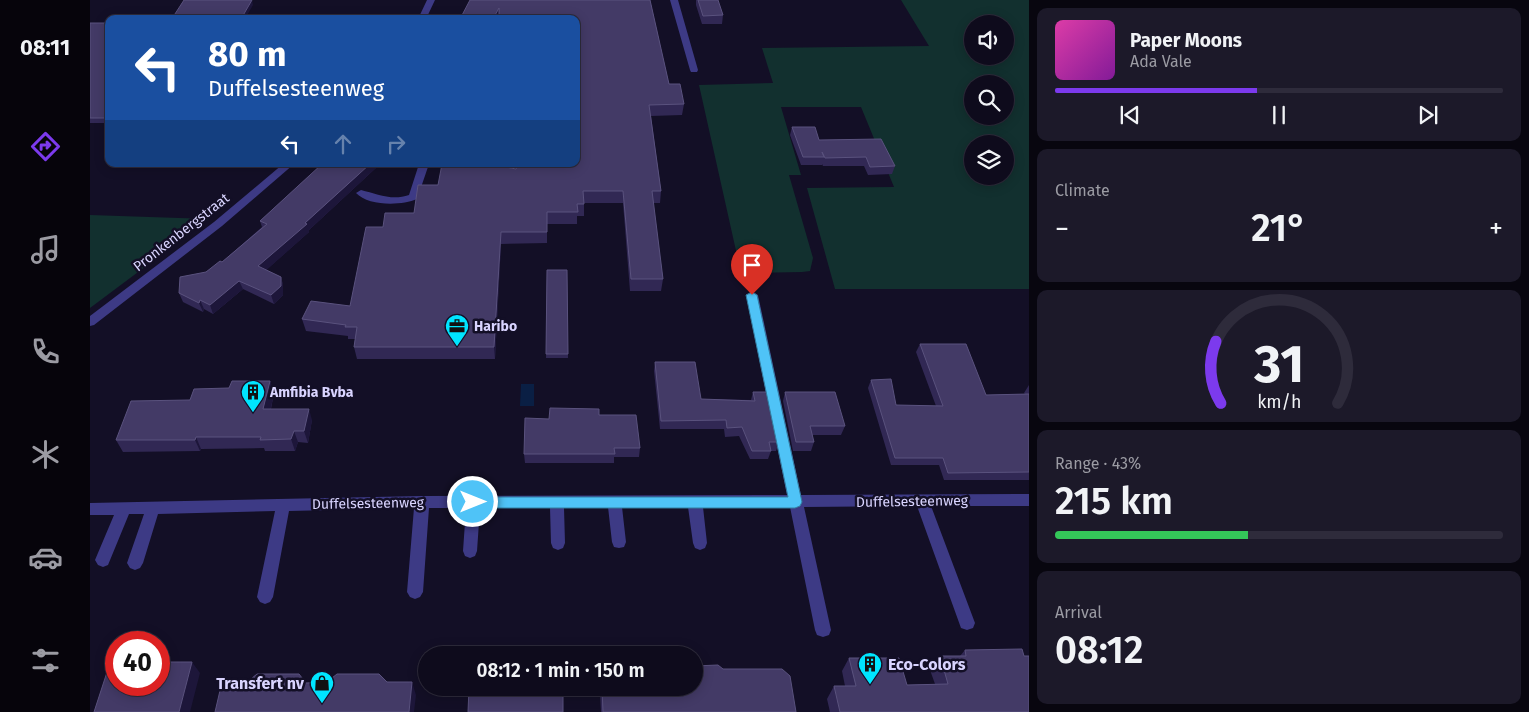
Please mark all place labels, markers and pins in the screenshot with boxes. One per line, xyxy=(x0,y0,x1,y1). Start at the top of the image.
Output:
pin xyxy=(731,244,773,295)
office icon: Haribo xyxy=(444,313,470,347)
place label: Haribo xyxy=(474,318,517,335)
building icon: Amfibia Bvba xyxy=(240,379,266,413)
place label: Amfibia Bvba xyxy=(269,384,354,401)
building icon: Eco-Colors xyxy=(857,651,883,685)
place label: Eco-Colors xyxy=(888,655,966,674)
shop icon: Transfert nv xyxy=(309,670,335,704)
place label: Transfert nv xyxy=(216,674,305,693)

